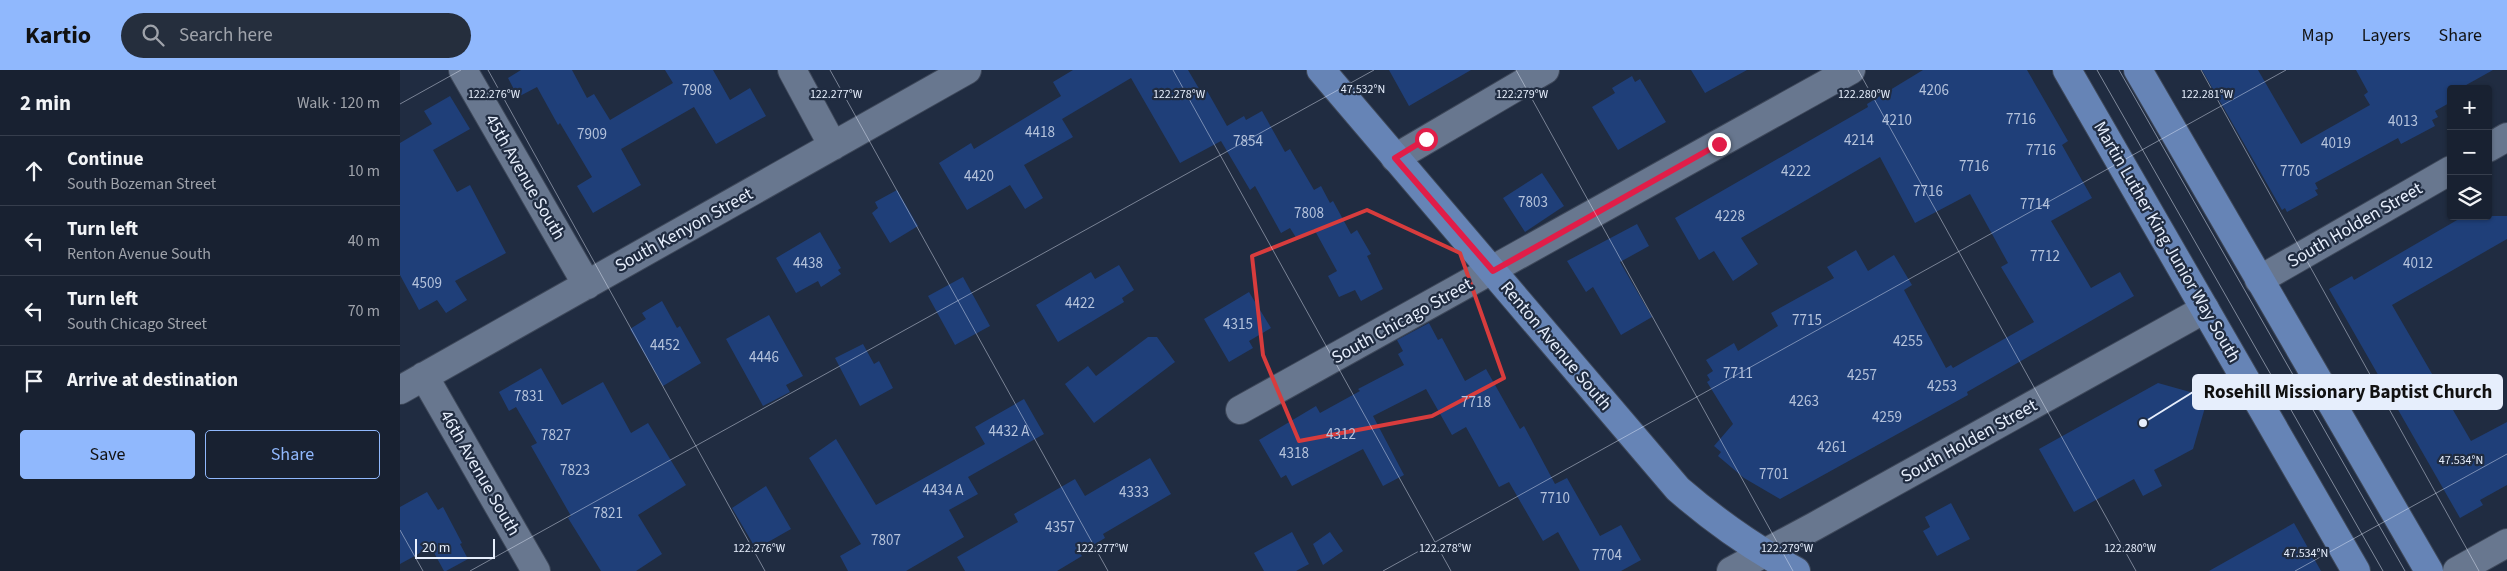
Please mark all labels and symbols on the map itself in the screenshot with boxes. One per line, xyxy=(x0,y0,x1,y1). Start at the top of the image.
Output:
house number: 7908 xyxy=(682,80,712,101)
house number: 4206 xyxy=(1919,80,1949,101)
text: 47.532°N xyxy=(1341,81,1385,98)
text: 122.276°W xyxy=(468,86,521,103)
text: 122.277°W xyxy=(810,86,863,103)
text: 122.278°W xyxy=(1153,86,1206,103)
text: 122.279°W xyxy=(1496,86,1549,103)
text: 122.280°W xyxy=(1838,86,1891,103)
text: 122.281°W xyxy=(2181,86,2234,103)
street label: 45th Avenue South xyxy=(479,109,571,245)
house number: 7716 xyxy=(2006,109,2036,130)
house number: 4210 xyxy=(1882,110,1912,131)
house number: 4013 xyxy=(2388,111,2418,132)
street label: Martin Luther King Junior Way South xyxy=(2087,117,2247,367)
house number: 4418 xyxy=(1025,122,1055,143)
house number: 7909 xyxy=(577,124,607,145)
route start xyxy=(1415,128,1438,151)
house number: 4214 xyxy=(1844,130,1874,151)
house number: 7854 xyxy=(1233,131,1263,152)
route end xyxy=(1708,133,1731,156)
house number: 4019 xyxy=(2321,133,2351,154)
house number: 7716 xyxy=(2026,140,2056,161)
house number: 7716 xyxy=(1959,156,1989,177)
house number: 4222 xyxy=(1781,161,1811,182)
house number: 7705 xyxy=(2280,161,2310,182)
house number: 4420 xyxy=(964,166,994,187)
street label: South Holden Street xyxy=(2283,176,2427,274)
house number: 7716 xyxy=(1913,181,1943,202)
street label: South Kenyon Street xyxy=(610,182,758,278)
house number: 7803 xyxy=(1518,192,1548,213)
house number: 7714 xyxy=(2020,194,2050,215)
house number: 7808 xyxy=(1294,203,1324,224)
house number: 4228 xyxy=(1715,206,1745,227)
house number: 7712 xyxy=(2030,246,2060,267)
house number: 4438 xyxy=(793,253,823,274)
house number: 4012 xyxy=(2403,253,2433,274)
street label: South Chicago Street xyxy=(1327,272,1477,370)
house number: 4509 xyxy=(412,273,442,294)
street label: Renton Avenue South xyxy=(1494,276,1618,416)
house number: 4422 xyxy=(1065,293,1095,314)
house number: 7715 xyxy=(1792,310,1822,331)
house number: 4315 xyxy=(1223,314,1253,335)
house number: 4255 xyxy=(1893,331,1923,352)
house number: 4452 xyxy=(650,335,680,356)
house number: 4446 xyxy=(749,347,779,368)
house number: 7711 xyxy=(1723,363,1753,384)
house number: 4257 xyxy=(1847,365,1877,386)
callout: Rosehill Missionary Baptist Church xyxy=(2193,375,2502,409)
house number: 4253 xyxy=(1927,376,1957,397)
text: Rosehill Missionary Baptist Church xyxy=(2204,379,2492,406)
house number: 7831 xyxy=(514,386,544,407)
house number: 4263 xyxy=(1789,391,1819,412)
house number: 7718 xyxy=(1461,392,1491,413)
street label: South Holden Street xyxy=(1896,393,2042,489)
street label: 46th Avenue South xyxy=(434,405,526,541)
house number: 4259 xyxy=(1872,407,1902,428)
house number: 4432 A xyxy=(989,421,1030,442)
house number: 4312 xyxy=(1326,424,1356,445)
house number: 7827 xyxy=(541,425,571,446)
house number: 4261 xyxy=(1817,437,1847,458)
house number: 4318 xyxy=(1279,443,1309,464)
text: 47.534°N xyxy=(2439,452,2483,469)
house number: 7823 xyxy=(560,460,590,481)
house number: 7701 xyxy=(1759,464,1789,485)
house number: 4434 A xyxy=(923,480,964,501)
house number: 4333 xyxy=(1119,482,1149,503)
house number: 7710 xyxy=(1540,488,1570,509)
house number: 7821 xyxy=(593,503,623,524)
house number: 4357 xyxy=(1045,517,1075,538)
house number: 7807 xyxy=(871,530,901,551)
scale bar xyxy=(415,536,495,559)
text: 122.276°W xyxy=(733,540,786,557)
text: 122.277°W xyxy=(1076,540,1129,557)
text: 122.278°W xyxy=(1419,540,1472,557)
text: 122.279°W xyxy=(1761,540,1814,557)
text: 122.280°W xyxy=(2104,540,2157,557)
house number: 7704 xyxy=(1592,545,1622,566)
text: 47.534°N xyxy=(2284,545,2328,562)

